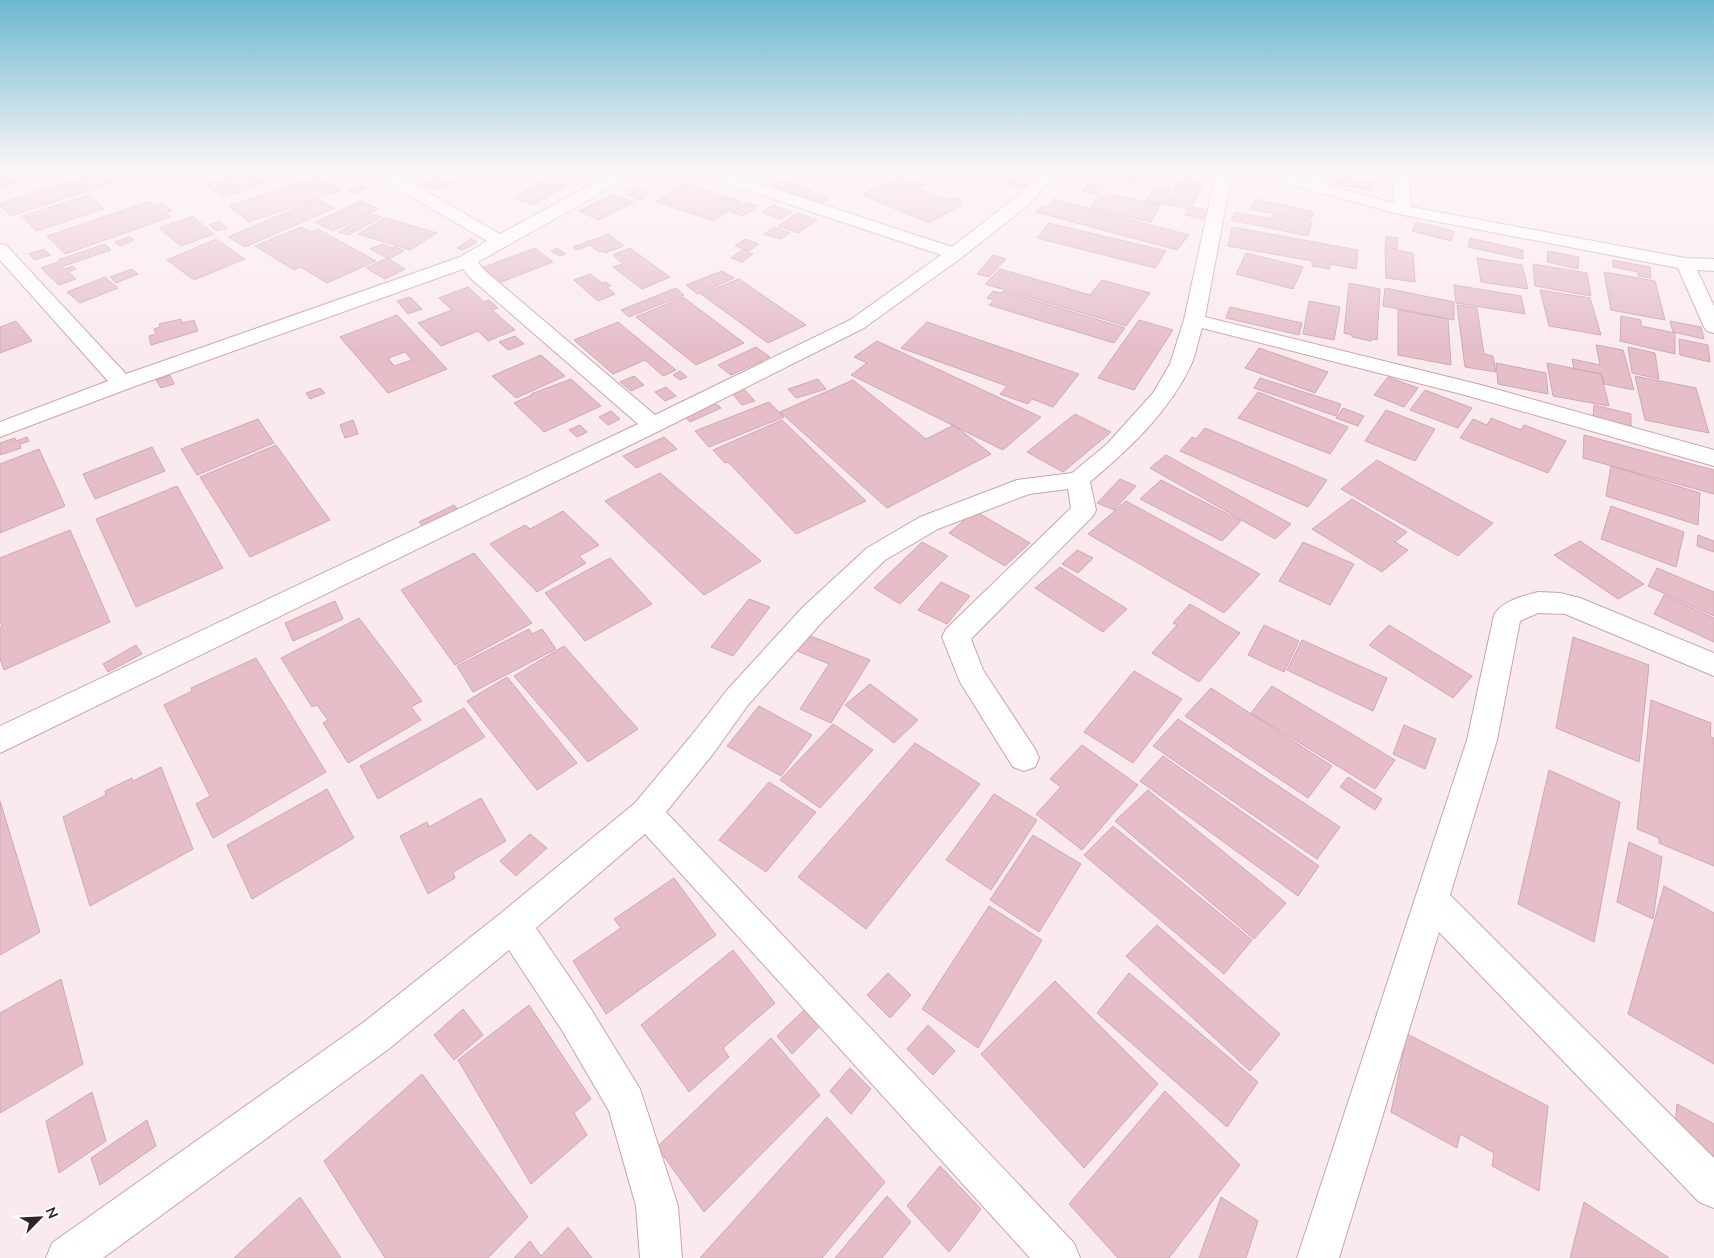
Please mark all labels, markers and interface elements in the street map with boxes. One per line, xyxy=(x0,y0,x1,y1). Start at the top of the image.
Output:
north arrow xyxy=(15,1193,65,1243)
text: N xyxy=(42,1204,62,1221)

